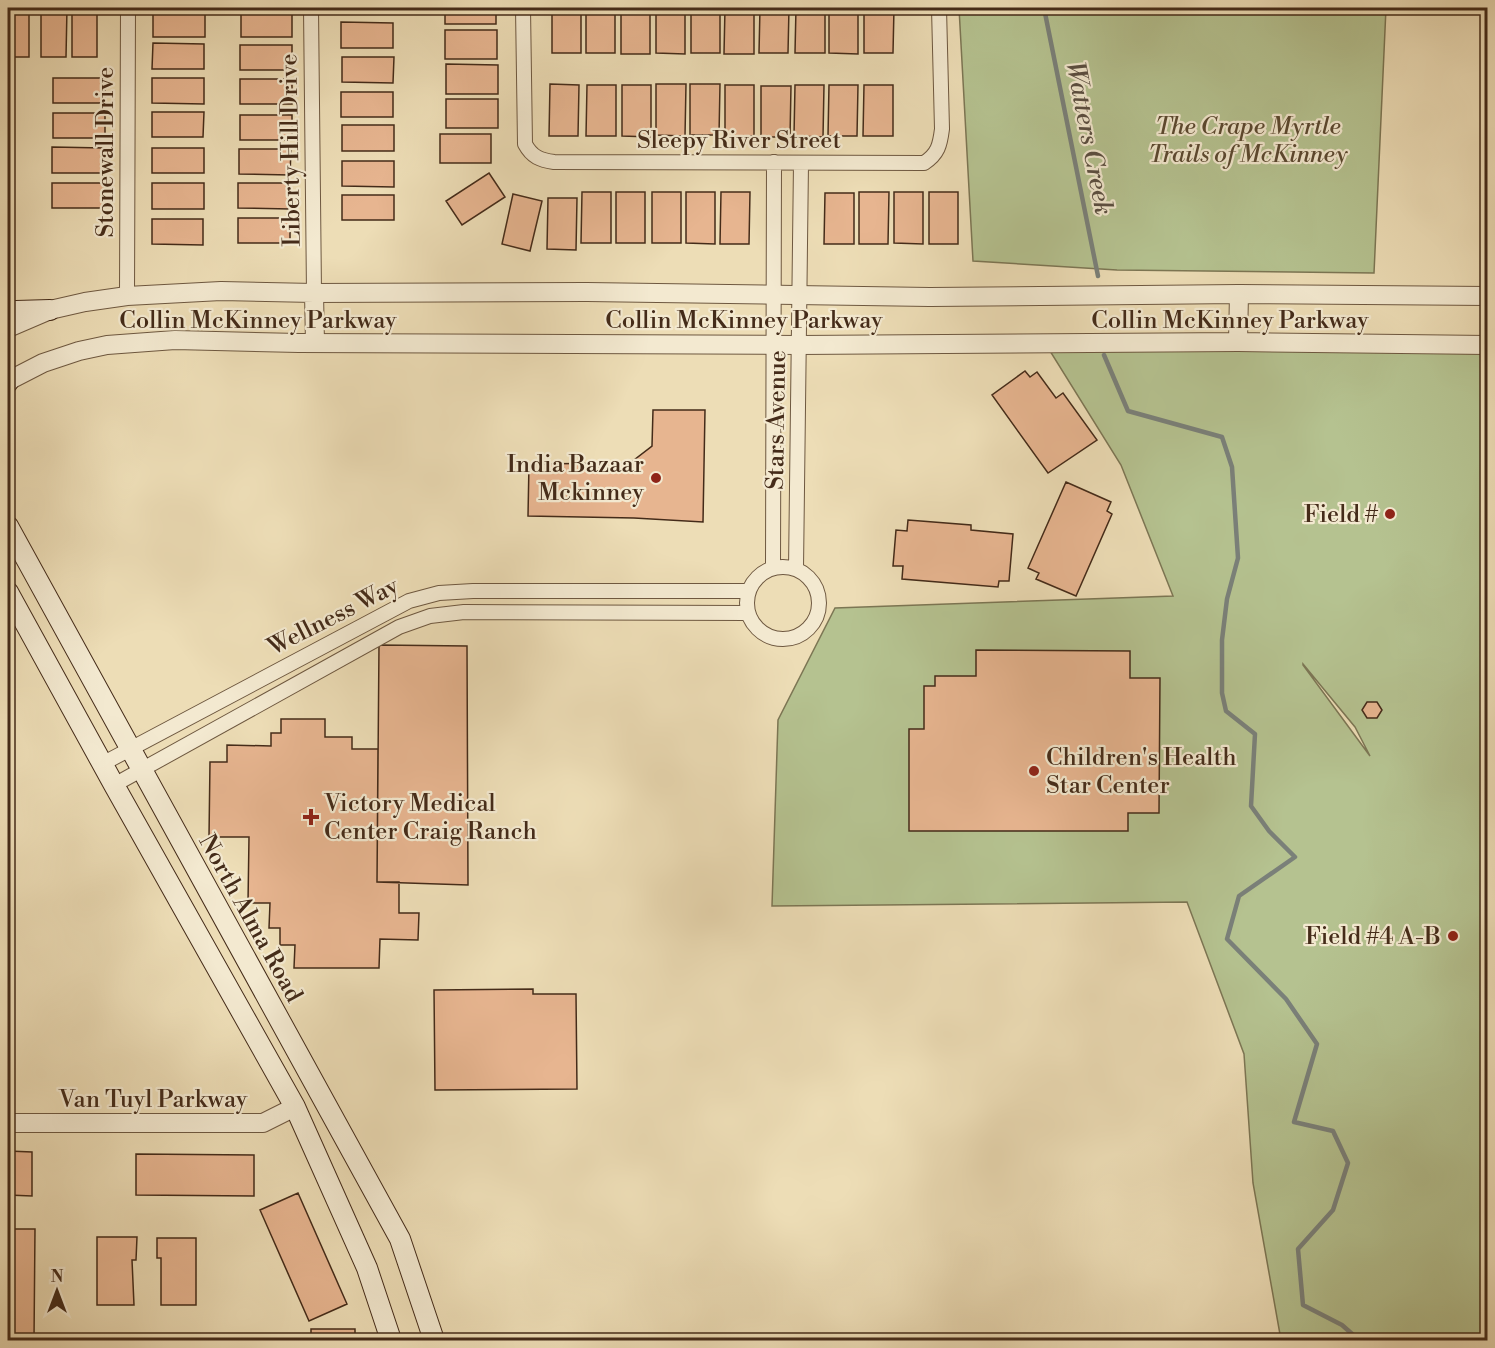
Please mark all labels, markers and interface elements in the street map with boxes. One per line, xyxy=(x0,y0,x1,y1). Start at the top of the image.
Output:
street label: Liberty Hill Drive xyxy=(274,53,308,247)
water label: Watters Creek xyxy=(1058,59,1120,218)
street label: Stonewall Drive xyxy=(91,67,121,237)
park label: The Crape Myrtle Trails of McKinney xyxy=(1148,112,1348,170)
street label: Sleepy River Street xyxy=(637,126,841,156)
street label: Collin McKinney Parkway xyxy=(119,306,397,336)
street label: Collin McKinney Parkway xyxy=(605,306,883,336)
street label: Collin McKinney Parkway xyxy=(1091,306,1369,336)
street label: Stars Avenue xyxy=(761,350,793,490)
place label: India Bazaar Mckinney xyxy=(507,450,644,508)
marker: India Bazaar Mckinney xyxy=(649,471,663,485)
place label: Field # xyxy=(1304,500,1379,530)
marker: Field # xyxy=(1383,507,1397,521)
street label: Wellness Way xyxy=(262,571,404,663)
place label: Children's Health Star Center xyxy=(1046,743,1237,801)
marker: Children's Health Star Center xyxy=(1027,764,1041,778)
place label: Victory Medical Center Craig Ranch xyxy=(323,789,537,847)
marker: Victory Medical Center Craig Ranch xyxy=(302,808,320,826)
street label: North Alma Road xyxy=(192,829,309,1008)
place label: Field #4 A-B xyxy=(1305,922,1441,952)
marker: Field #4 A-B xyxy=(1446,929,1460,943)
street label: Van Tuyl Parkway xyxy=(58,1085,248,1115)
north arrow xyxy=(27,1261,87,1321)
text: N xyxy=(51,1267,64,1287)

